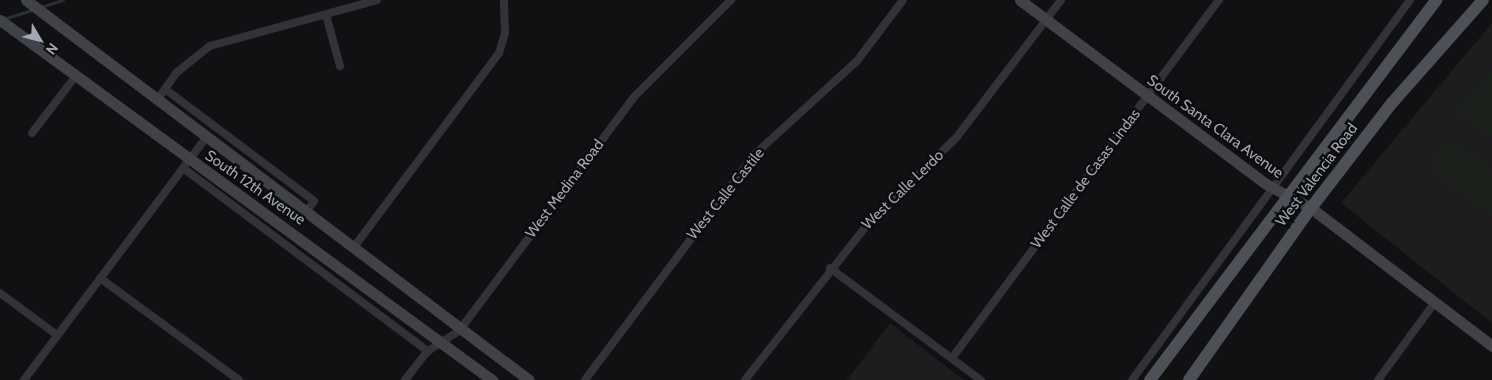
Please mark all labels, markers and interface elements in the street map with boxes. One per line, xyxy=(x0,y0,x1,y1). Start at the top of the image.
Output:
north arrow xyxy=(15,15,65,65)
text: N xyxy=(42,40,62,58)
street label: South Santa Clara Avenue xyxy=(1143,72,1287,182)
street label: West Calle de Casas Lindas xyxy=(1028,106,1144,252)
street label: West Valencia Road xyxy=(1272,120,1362,230)
street label: West Medina Road xyxy=(522,136,608,242)
street label: West Calle Castile xyxy=(684,145,768,243)
street label: South 12th Avenue xyxy=(201,147,309,229)
street label: West Calle Lerdo xyxy=(858,147,948,233)

